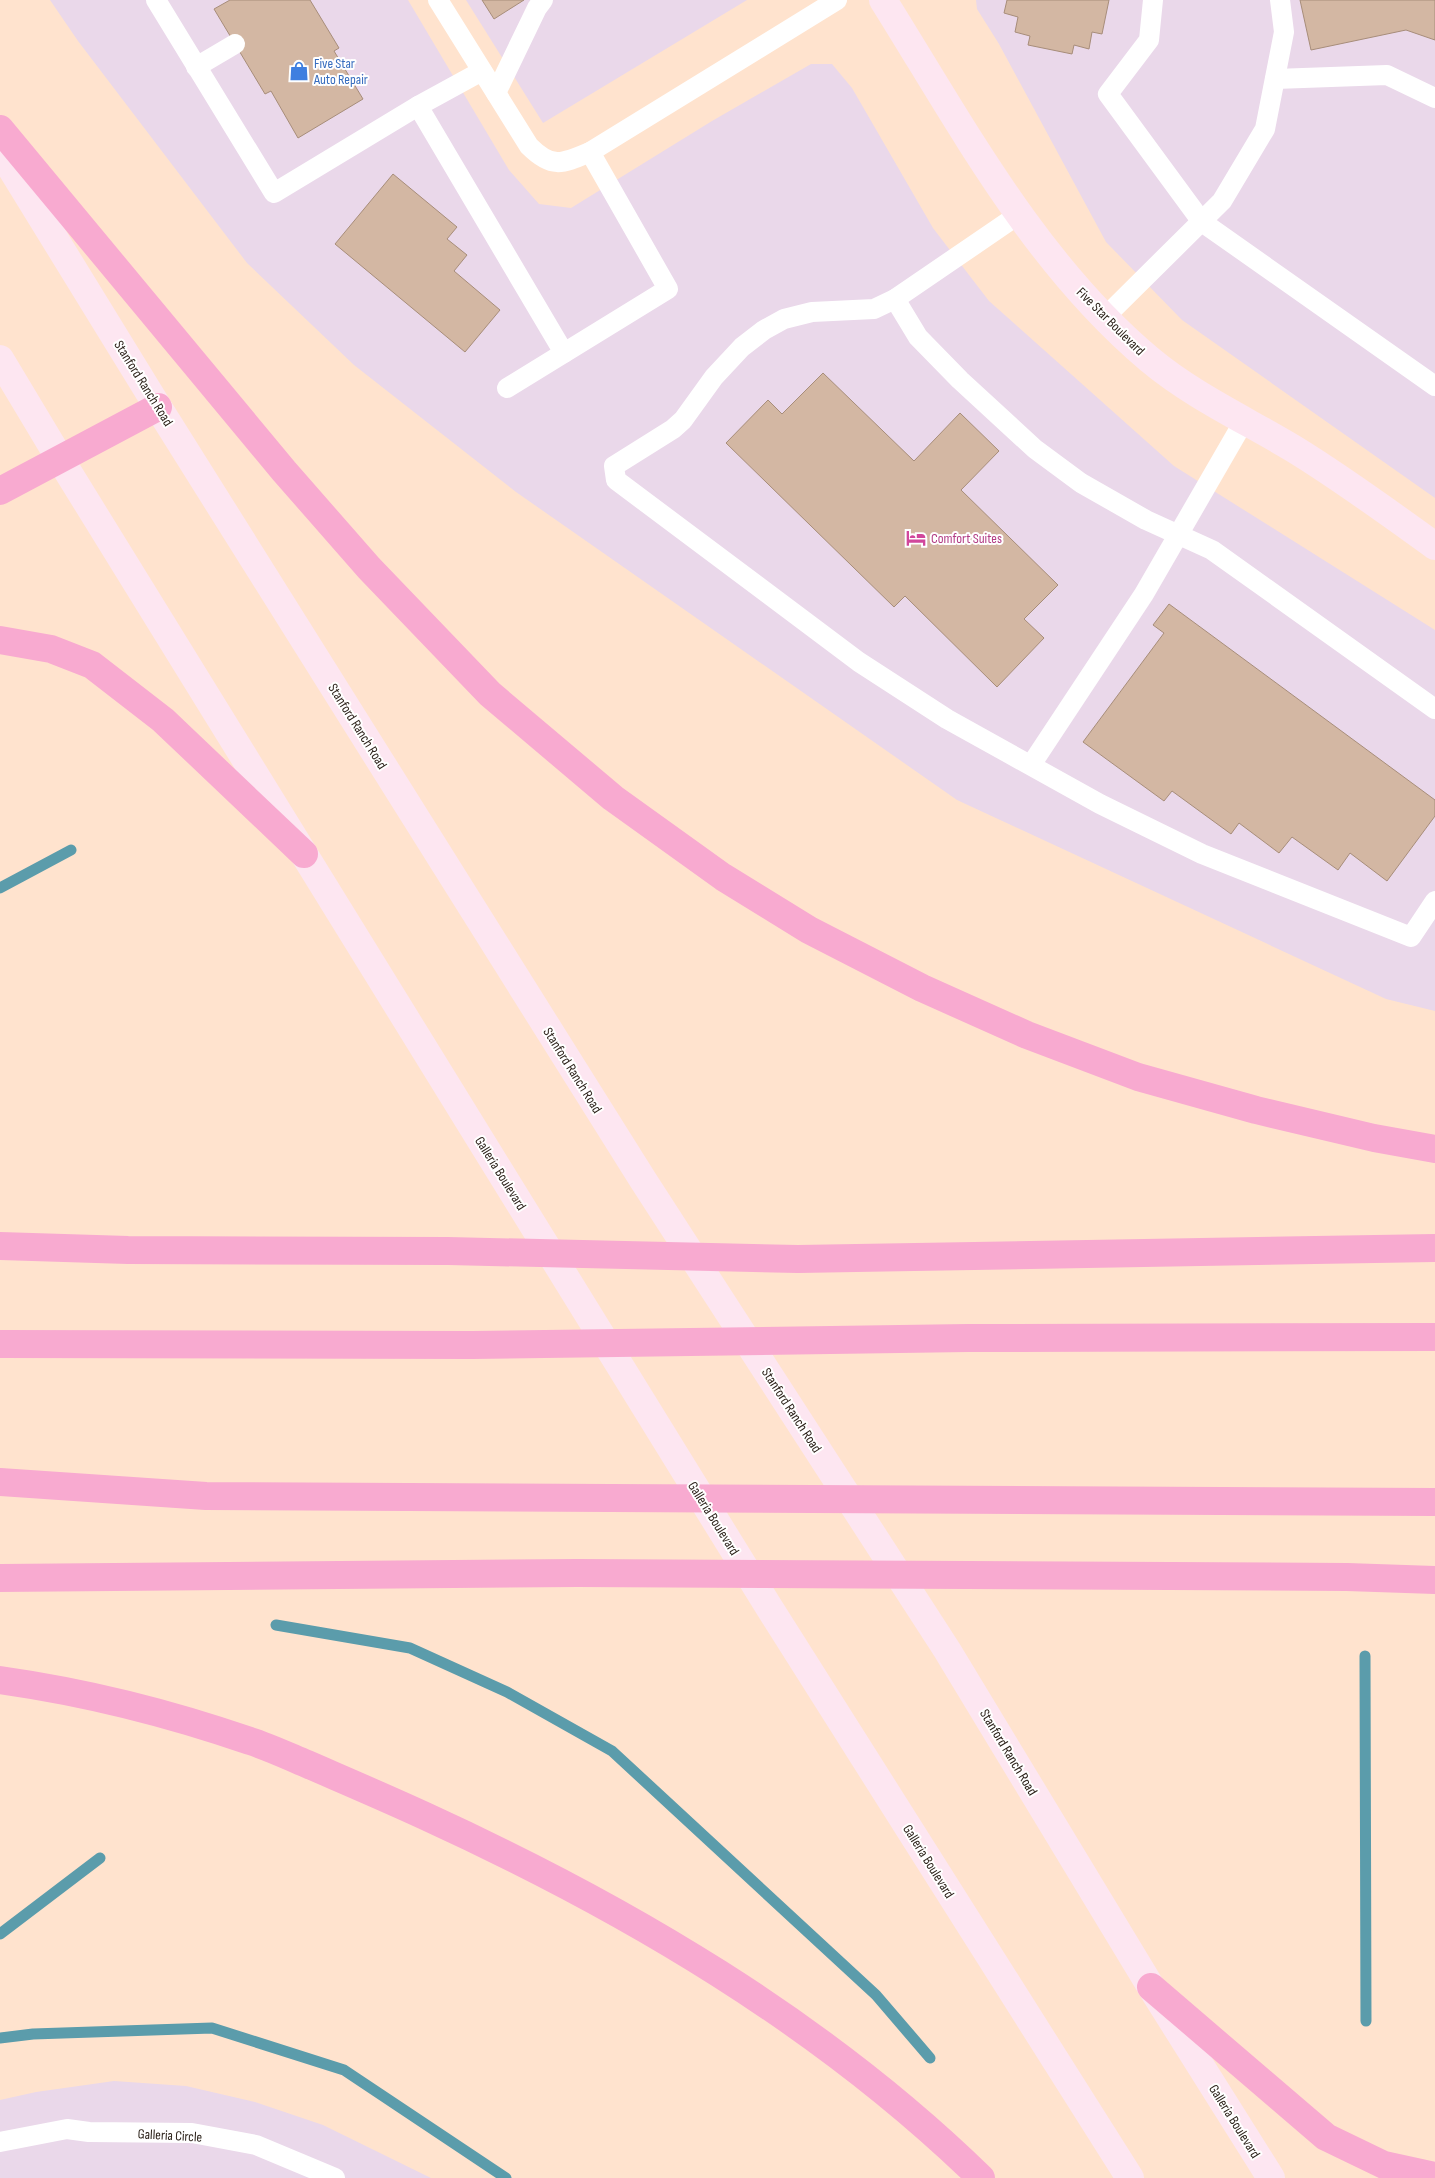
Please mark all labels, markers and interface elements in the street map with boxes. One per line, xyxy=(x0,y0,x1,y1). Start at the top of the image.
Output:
place label: Five Star Auto Repair xyxy=(313,55,368,88)
shop icon: Five Star Auto Repair xyxy=(288,60,310,82)
street label: Five Star Boulevard xyxy=(1073,284,1148,359)
street label: Stanford Ranch Road xyxy=(110,337,177,429)
hotel icon: Comfort Suites xyxy=(905,527,927,549)
place label: Comfort Suites xyxy=(931,530,1002,547)
street label: Stanford Ranch Road xyxy=(324,680,391,772)
street label: Stanford Ranch Road xyxy=(539,1024,606,1116)
street label: Galleria Boulevard xyxy=(471,1133,530,1213)
street label: Stanford Ranch Road xyxy=(758,1365,825,1456)
street label: Galleria Boulevard xyxy=(684,1478,743,1558)
street label: Stanford Ranch Road xyxy=(976,1706,1041,1799)
street label: Galleria Boulevard xyxy=(899,1821,958,1901)
street label: Galleria Boulevard xyxy=(1205,2081,1264,2161)
street label: Galleria Circle xyxy=(137,2125,203,2146)

